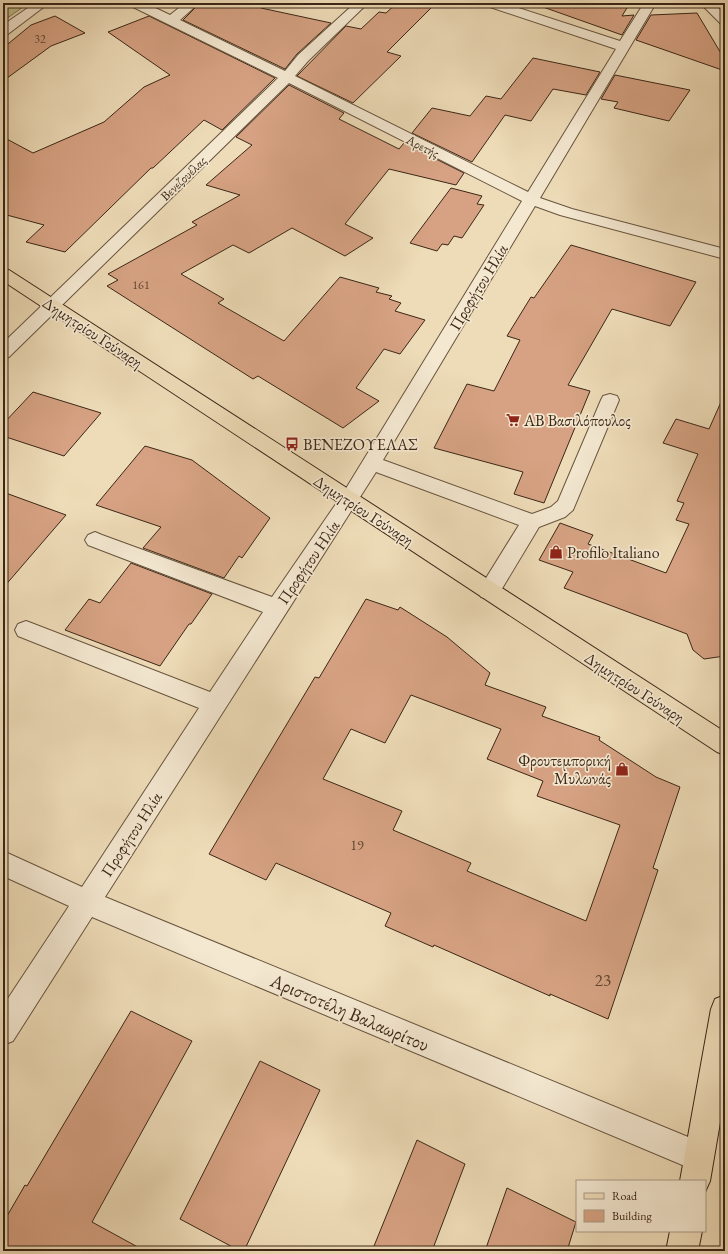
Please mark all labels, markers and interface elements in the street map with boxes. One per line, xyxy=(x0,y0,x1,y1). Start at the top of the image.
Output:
house number: 32 xyxy=(34,31,46,47)
street label: Αρετής xyxy=(403,131,443,162)
street label: Βενεζουέλας xyxy=(157,152,210,204)
street label: Προφήτου Ηλία xyxy=(444,240,513,334)
house number: 161 xyxy=(132,277,150,293)
street label: Δημητρίου Γούναρη xyxy=(38,292,147,373)
place label: ΑΒ Βασιλόπουλος xyxy=(523,410,631,431)
supermarket icon: ΑΒ Βασιλόπουλος xyxy=(505,412,521,428)
place label: ΒΕΝΕΖΟΥΕΛΑΣ xyxy=(303,434,418,455)
bus stop icon: ΒΕΝΕΖΟΥΕΛΑΣ xyxy=(284,436,300,452)
street label: Δημητρίου Γούναρη xyxy=(309,470,418,551)
street label: Προφήτου Ηλία xyxy=(273,516,345,608)
place label: Profilo Italiano xyxy=(567,542,660,563)
shop icon: Profilo Italiano xyxy=(548,544,564,560)
street label: Δημητρίου Γούναρη xyxy=(580,647,689,728)
place label: Φρουτεμπορική Μυλωνάς xyxy=(518,750,611,789)
shop icon: Φρουτεμπορική Μυλωνάς xyxy=(614,761,630,777)
street label: Προφήτου Ηλία xyxy=(96,787,167,881)
house number: 19 xyxy=(350,836,364,854)
street label: Αριστοτέλη Βαλαωρίτου xyxy=(266,967,433,1057)
house number: 23 xyxy=(595,969,611,991)
legend xyxy=(576,1180,706,1232)
text: Road xyxy=(612,1188,638,1204)
text: Building xyxy=(612,1208,653,1224)

